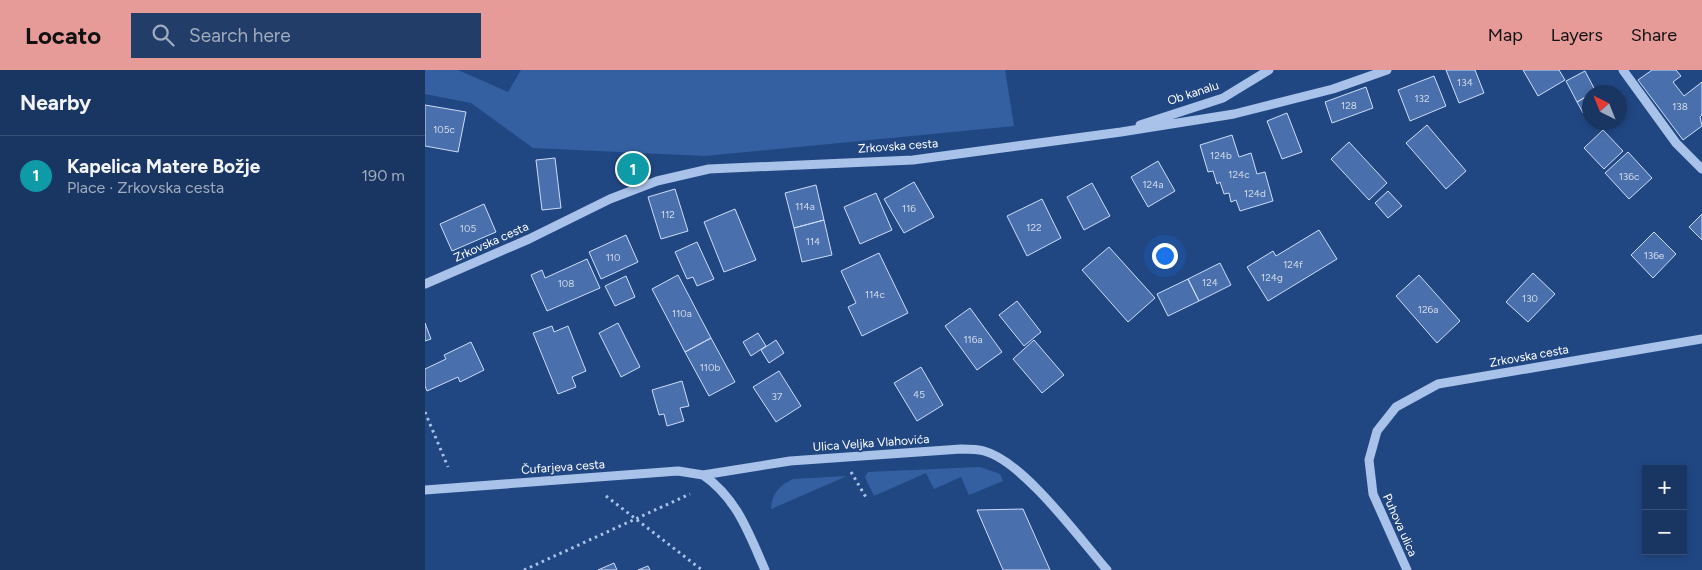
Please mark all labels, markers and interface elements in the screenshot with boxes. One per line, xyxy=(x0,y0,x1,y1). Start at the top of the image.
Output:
search box xyxy=(131,13,481,58)
text: Locato xyxy=(25,21,101,50)
icon: search xyxy=(149,21,177,49)
text: Search here xyxy=(189,24,291,47)
text: Map xyxy=(1488,24,1523,46)
text: Layers xyxy=(1551,24,1603,46)
text: Share xyxy=(1631,24,1677,46)
house number: 134 xyxy=(1457,76,1473,89)
street label: Ob kanalu xyxy=(1166,78,1220,108)
north arrow xyxy=(1582,85,1627,130)
text: Nearby xyxy=(20,90,91,115)
house number: 132 xyxy=(1414,92,1430,105)
house number: 128 xyxy=(1341,99,1357,112)
house number: 138 xyxy=(1672,100,1688,113)
house number: 105c xyxy=(433,123,455,136)
street label: Zrkovska cesta xyxy=(858,136,938,156)
house number: 124b xyxy=(1210,149,1232,162)
pin: 1 xyxy=(617,150,649,188)
text: Kapelica Matere Božje xyxy=(67,155,260,178)
text: 1 xyxy=(33,166,39,185)
text: 190 m xyxy=(362,166,405,185)
house number: 124c xyxy=(1228,168,1250,181)
house number: 136c xyxy=(1619,170,1640,183)
text: Place · Zrkovska cesta xyxy=(67,178,224,197)
house number: 124a xyxy=(1142,178,1164,191)
house number: 124d xyxy=(1244,187,1266,200)
house number: 114a xyxy=(795,200,815,213)
house number: 116 xyxy=(902,202,916,215)
house number: 112 xyxy=(661,208,675,221)
street label: Zrkovska cesta xyxy=(452,219,530,265)
house number: 122 xyxy=(1026,221,1042,234)
house number: 105 xyxy=(460,222,476,235)
house number: 114 xyxy=(806,235,820,248)
your location xyxy=(1152,243,1178,269)
house number: 136e xyxy=(1644,249,1665,262)
house number: 110 xyxy=(606,251,620,264)
house number: 124f xyxy=(1283,258,1303,271)
house number: 124g xyxy=(1261,271,1283,284)
house number: 124 xyxy=(1202,276,1218,289)
house number: 108 xyxy=(558,277,574,290)
house number: 114c xyxy=(865,288,886,301)
house number: 130 xyxy=(1522,292,1538,305)
house number: 126a xyxy=(1418,303,1438,316)
house number: 110a xyxy=(672,307,692,320)
house number: 116a xyxy=(963,333,983,346)
street label: Zrkovska cesta xyxy=(1488,342,1570,370)
house number: 110b xyxy=(700,361,720,374)
house number: 45 xyxy=(913,388,925,401)
house number: 37 xyxy=(772,390,783,403)
street label: Ulica Veljka Vlahovića xyxy=(812,432,930,454)
street label: Čufarjeva cesta xyxy=(521,457,605,477)
map controls xyxy=(1642,465,1687,555)
button: + xyxy=(1642,465,1687,510)
street label: Puhova ulica xyxy=(1380,492,1420,558)
button: − xyxy=(1642,510,1687,555)

